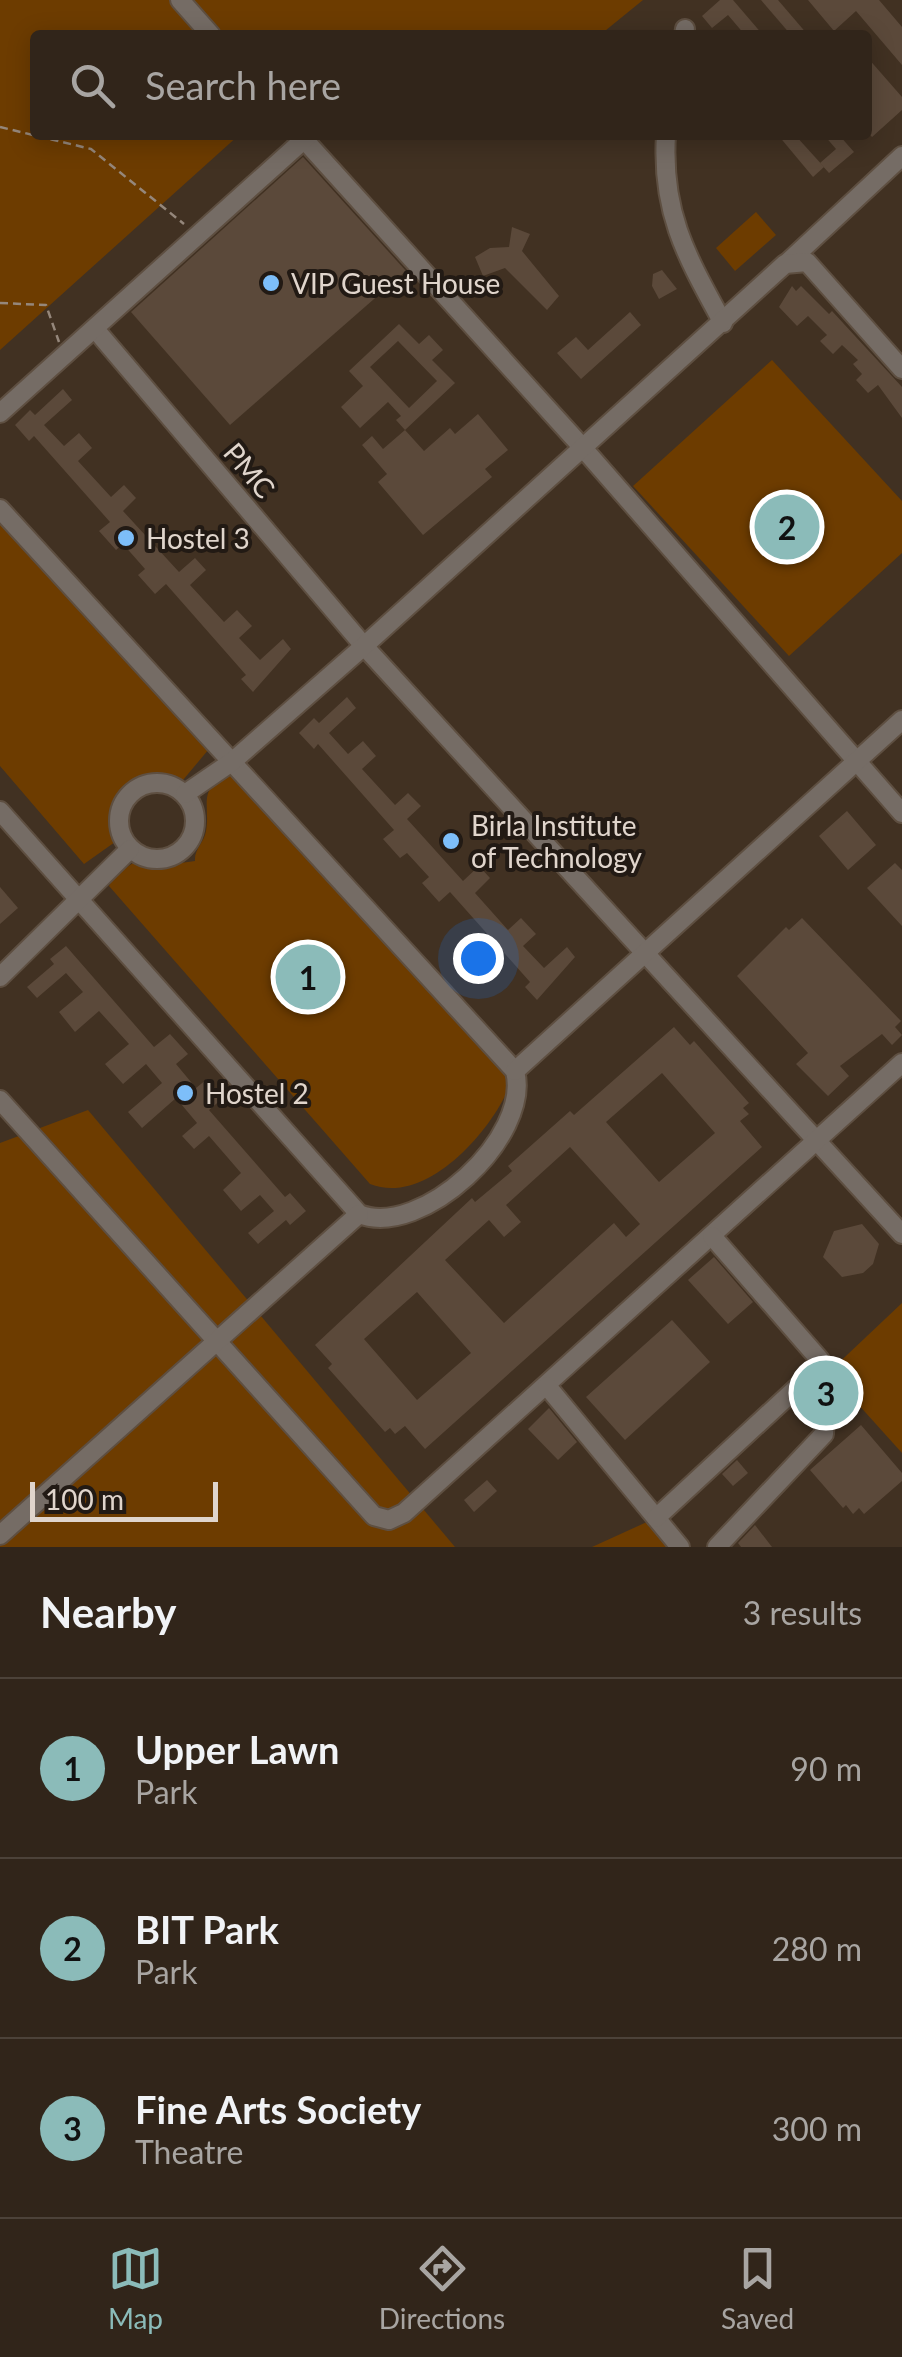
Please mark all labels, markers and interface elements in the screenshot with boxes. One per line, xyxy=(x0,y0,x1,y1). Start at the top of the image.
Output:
search box xyxy=(30,30,872,140)
icon: search xyxy=(65,58,120,113)
text: Search here xyxy=(145,62,341,108)
place label: VIP Guest House xyxy=(291,266,500,300)
marker: VIP Guest House xyxy=(260,272,282,294)
street label: PMC xyxy=(217,436,283,505)
pin: 2 xyxy=(754,490,820,564)
place label: Hostel 3 xyxy=(146,521,250,555)
marker: Hostel 3 xyxy=(115,527,137,549)
place label: Birla Institute of Technology xyxy=(471,808,643,874)
marker: Birla Institute of Technology xyxy=(440,830,462,852)
your location xyxy=(453,933,504,984)
pin: 1 xyxy=(276,940,340,1014)
place label: Hostel 2 xyxy=(205,1076,309,1110)
marker: Hostel 2 xyxy=(174,1082,196,1104)
pin: 3 xyxy=(794,1356,858,1430)
scale bar xyxy=(30,1477,218,1522)
text: 100 m xyxy=(45,1482,124,1516)
text: Nearby xyxy=(40,1587,177,1637)
text: 3 results xyxy=(743,1593,862,1632)
text: Upper Lawn xyxy=(135,1726,339,1772)
text: 1 xyxy=(63,1749,82,1788)
text: 90 m xyxy=(790,1749,862,1788)
text: Park xyxy=(135,1772,198,1811)
text: BIT Park xyxy=(135,1906,279,1952)
text: 2 xyxy=(63,1929,82,1968)
text: 280 m xyxy=(772,1929,862,1968)
text: Park xyxy=(135,1952,198,1991)
text: Fine Arts Society xyxy=(135,2086,421,2132)
text: 3 xyxy=(63,2109,82,2148)
text: 300 m xyxy=(772,2109,862,2148)
text: Theatre xyxy=(135,2132,243,2171)
tab: Map xyxy=(108,2241,163,2335)
tab: Directions xyxy=(379,2241,505,2335)
tab: Saved xyxy=(721,2241,794,2335)

